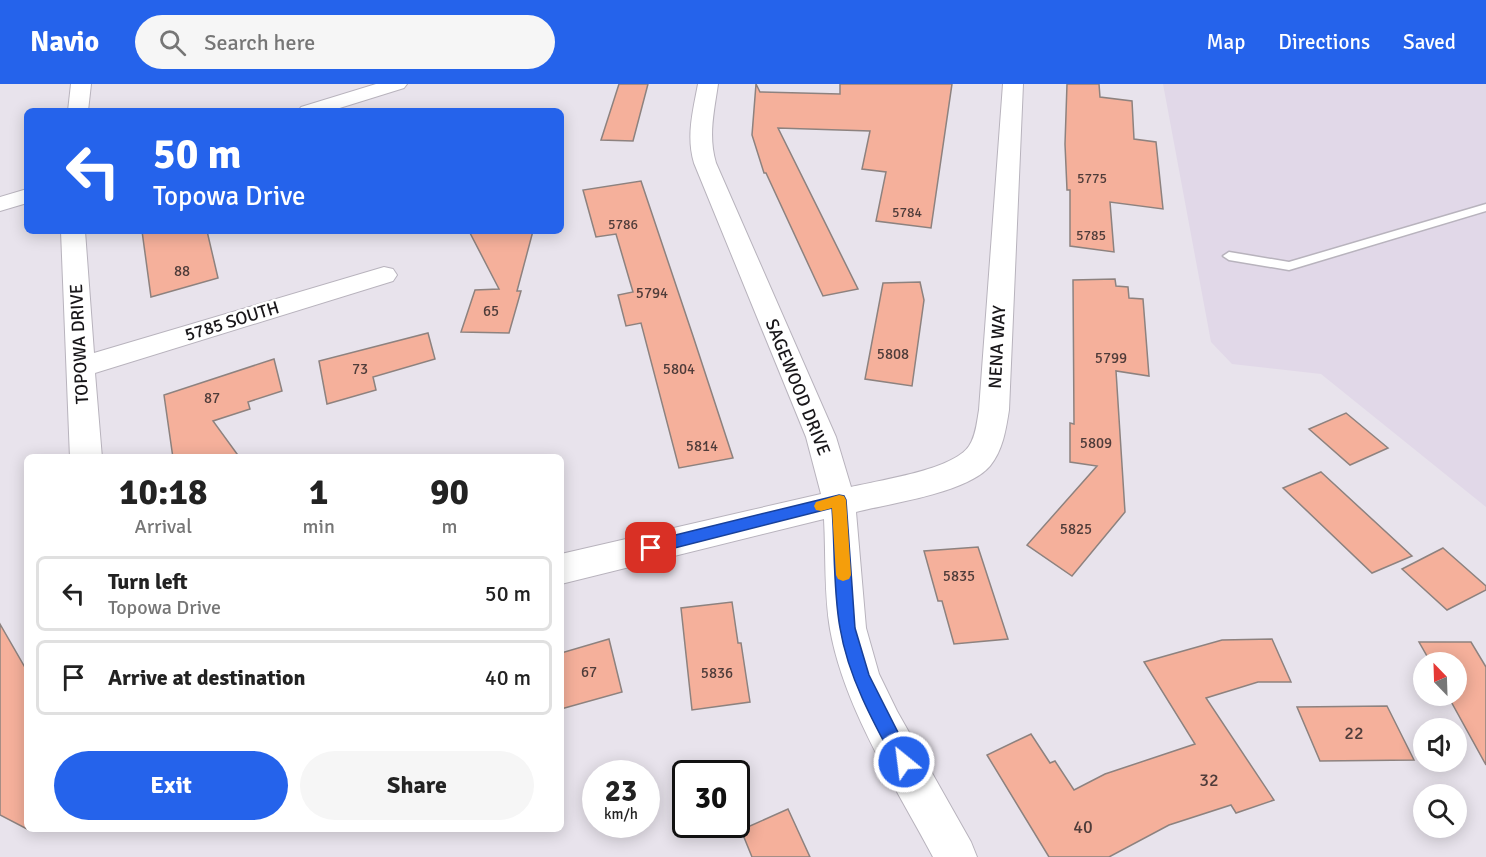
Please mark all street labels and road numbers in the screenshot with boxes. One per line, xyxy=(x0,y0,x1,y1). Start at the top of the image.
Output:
street label: TOPOWA DRIVE xyxy=(65,283,93,405)
street label: 5785 SOUTH xyxy=(182,296,282,346)
street label: NENA WAY xyxy=(984,305,1010,389)
street label: SAGEWOOD DRIVE xyxy=(761,316,835,458)

